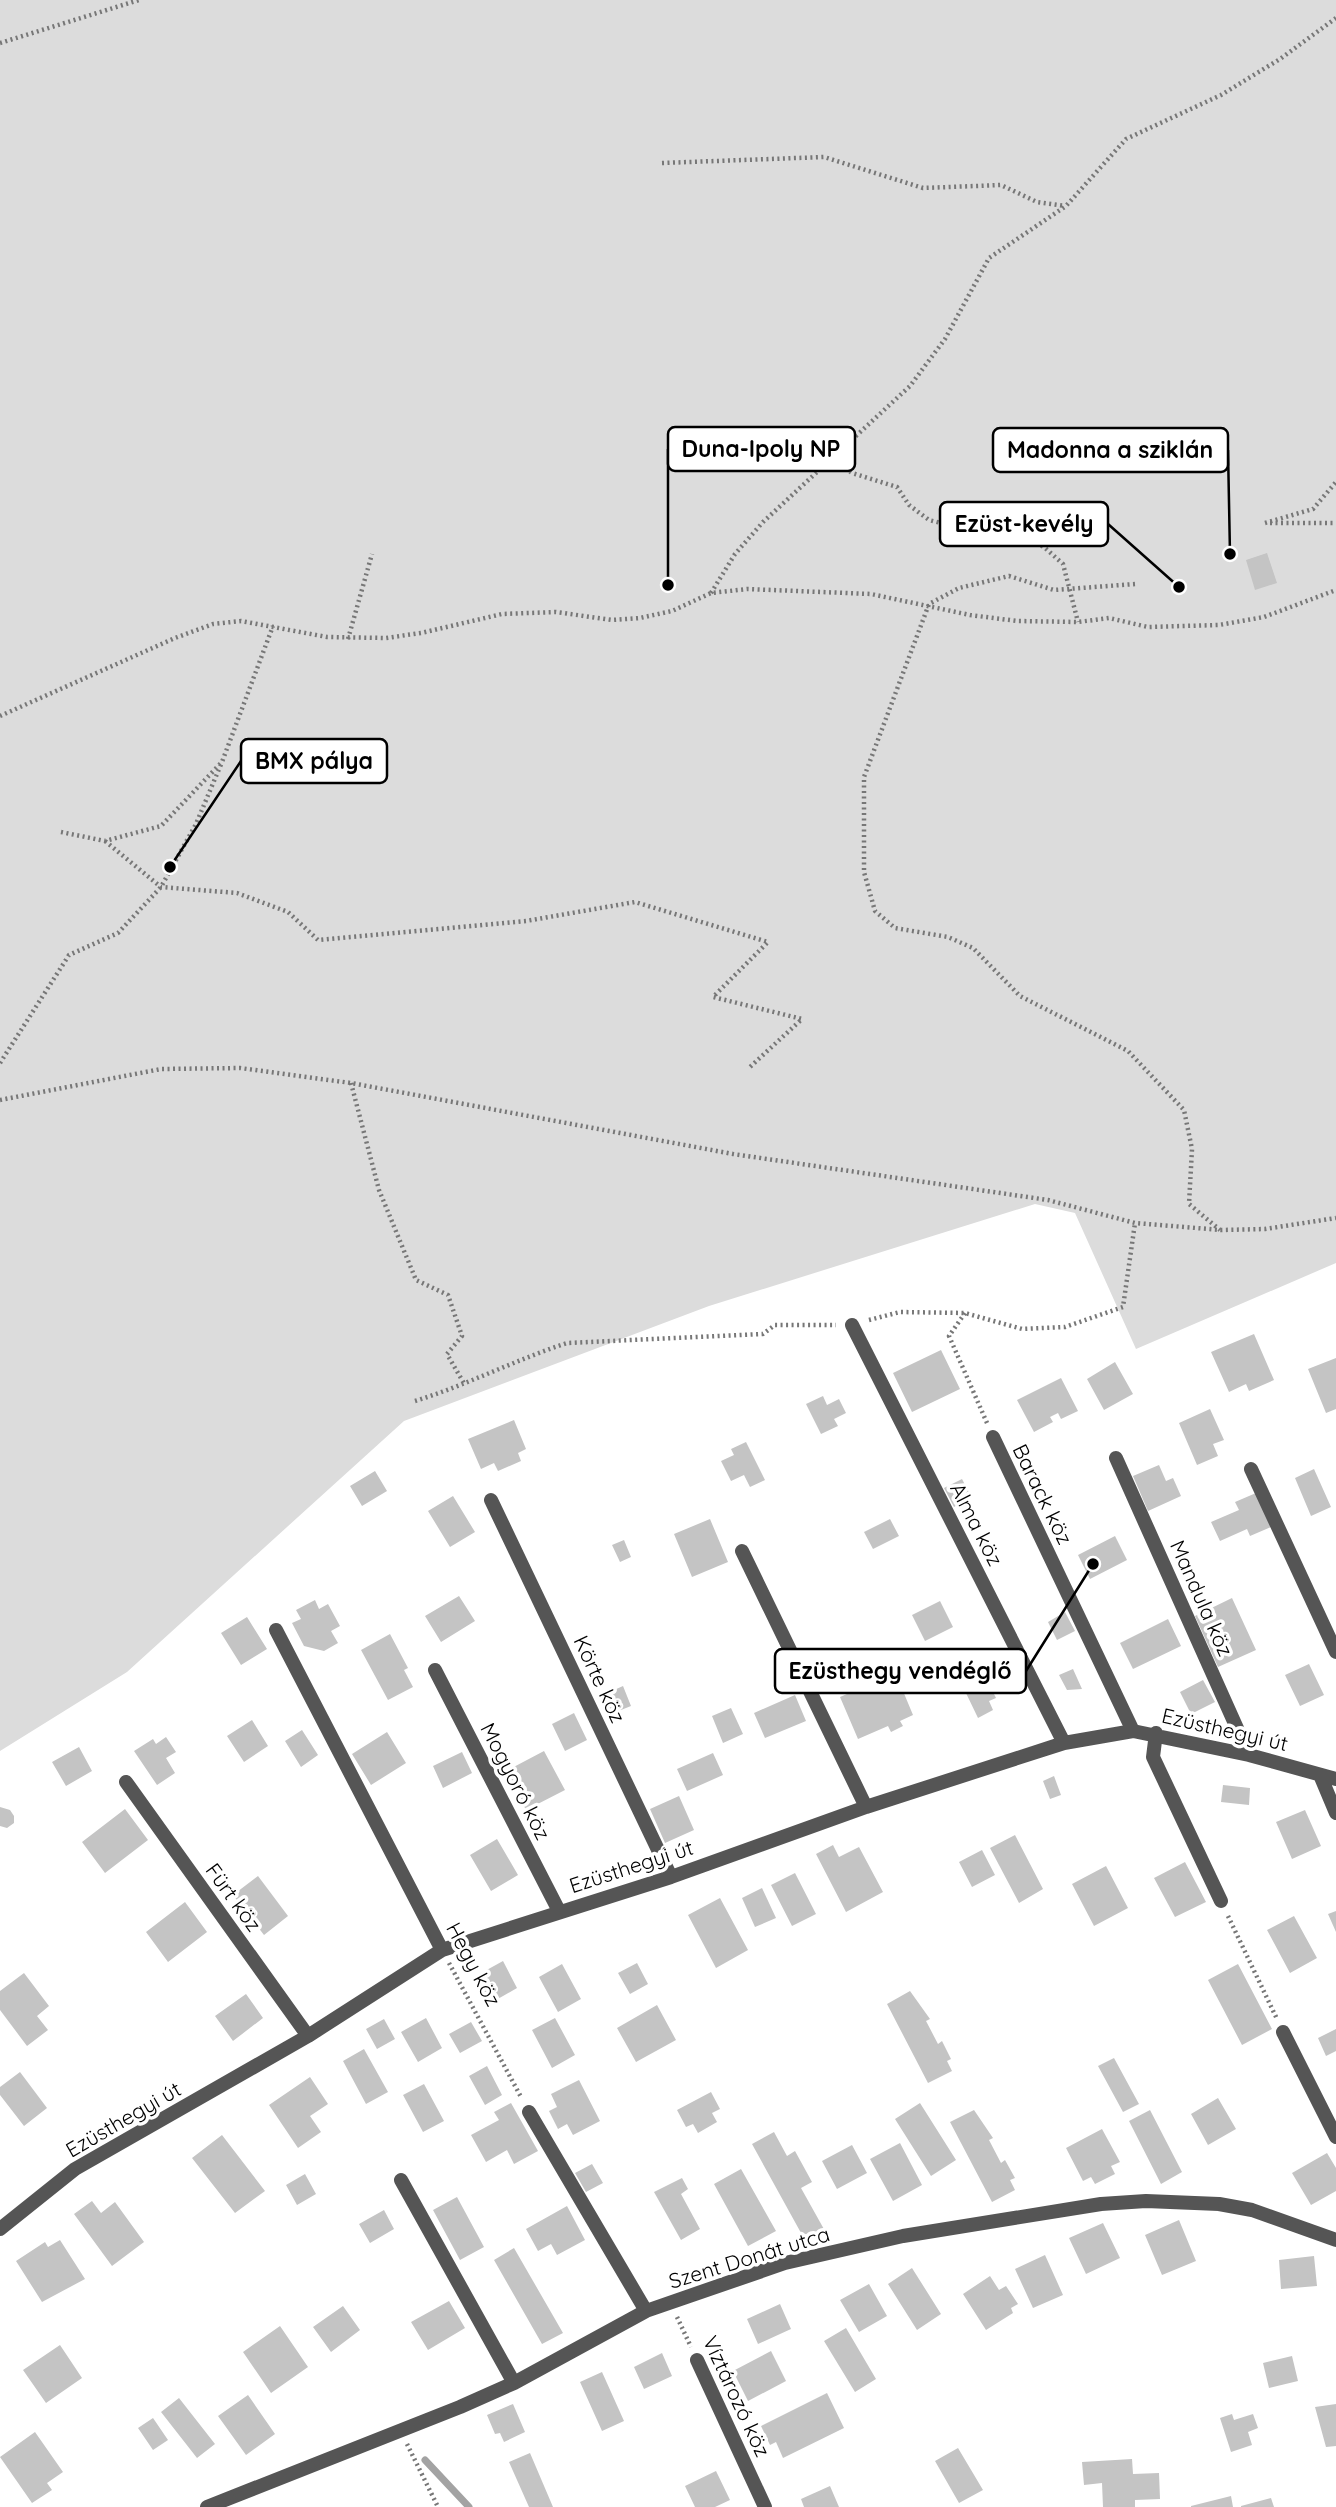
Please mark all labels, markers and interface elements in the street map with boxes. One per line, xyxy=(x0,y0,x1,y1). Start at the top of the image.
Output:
callout: Duna-Ipoly NP xyxy=(668,427,855,471)
callout: Madonna a sziklán xyxy=(993,428,1228,472)
text: Duna-Ipoly NP xyxy=(682,434,840,463)
text: Madonna a sziklán xyxy=(1007,435,1213,464)
callout: Ezüst-kevély xyxy=(940,502,1108,546)
text: Ezüst-kevély xyxy=(954,509,1094,538)
callout: BMX pálya xyxy=(241,739,387,783)
text: BMX pálya xyxy=(255,746,373,775)
street label: Barack köz xyxy=(1008,1440,1078,1548)
street label: Alma köz xyxy=(945,1478,1009,1570)
street label: Mandula köz xyxy=(1165,1536,1239,1660)
street label: Körte köz xyxy=(568,1631,632,1727)
callout: Ezüsthegy vendéglő xyxy=(775,1649,1026,1693)
text: Ezüsthegy vendéglő xyxy=(788,1656,1012,1685)
street label: Ezüsthegyi út xyxy=(1159,1702,1291,1756)
street label: Mogyoró köz xyxy=(475,1718,557,1844)
street label: Ezüsthegyi út xyxy=(566,1834,696,1898)
street label: Fürt köz xyxy=(200,1858,268,1936)
street label: Hegy köz xyxy=(441,1918,507,2010)
street label: Ezüsthegyi út xyxy=(61,2076,185,2162)
street label: Szent Donát utca xyxy=(665,2220,833,2294)
street label: Víztározó köz xyxy=(698,2331,776,2461)

